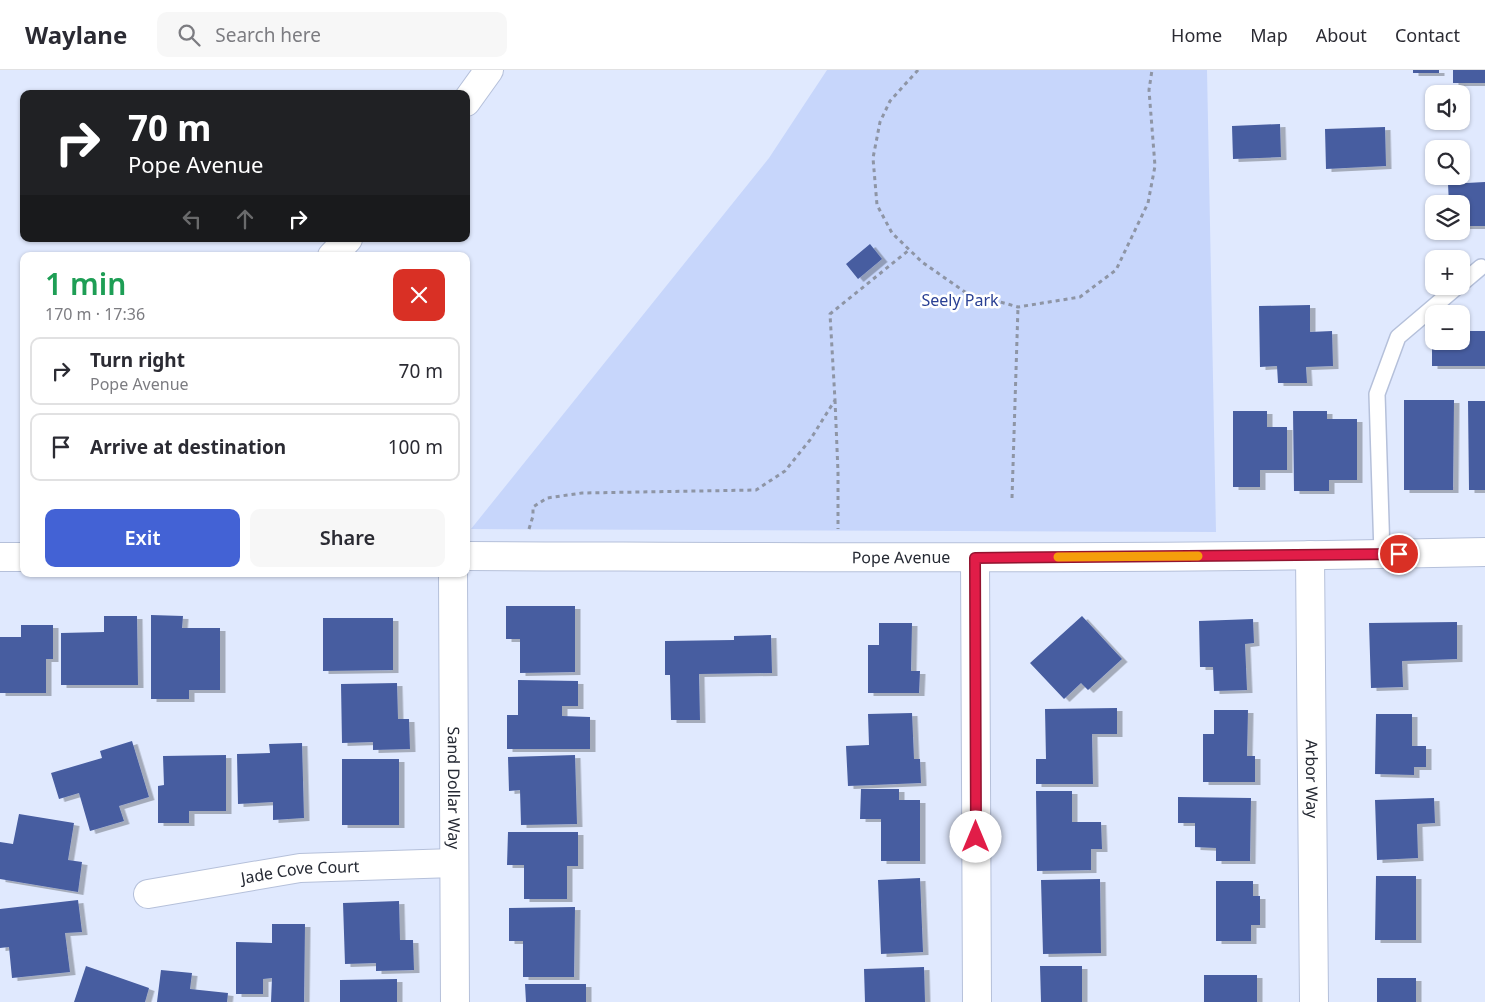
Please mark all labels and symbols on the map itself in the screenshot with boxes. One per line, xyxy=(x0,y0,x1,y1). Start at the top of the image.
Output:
park label: Seely Park xyxy=(921,289,999,311)
pin xyxy=(1378,533,1420,575)
street label: Pope Avenue xyxy=(852,546,950,568)
street label: Sand Dollar Way xyxy=(443,727,465,850)
street label: Arbor Way xyxy=(1301,739,1323,819)
position arrow xyxy=(949,810,1001,862)
street label: Jade Cove Court xyxy=(237,855,360,889)

